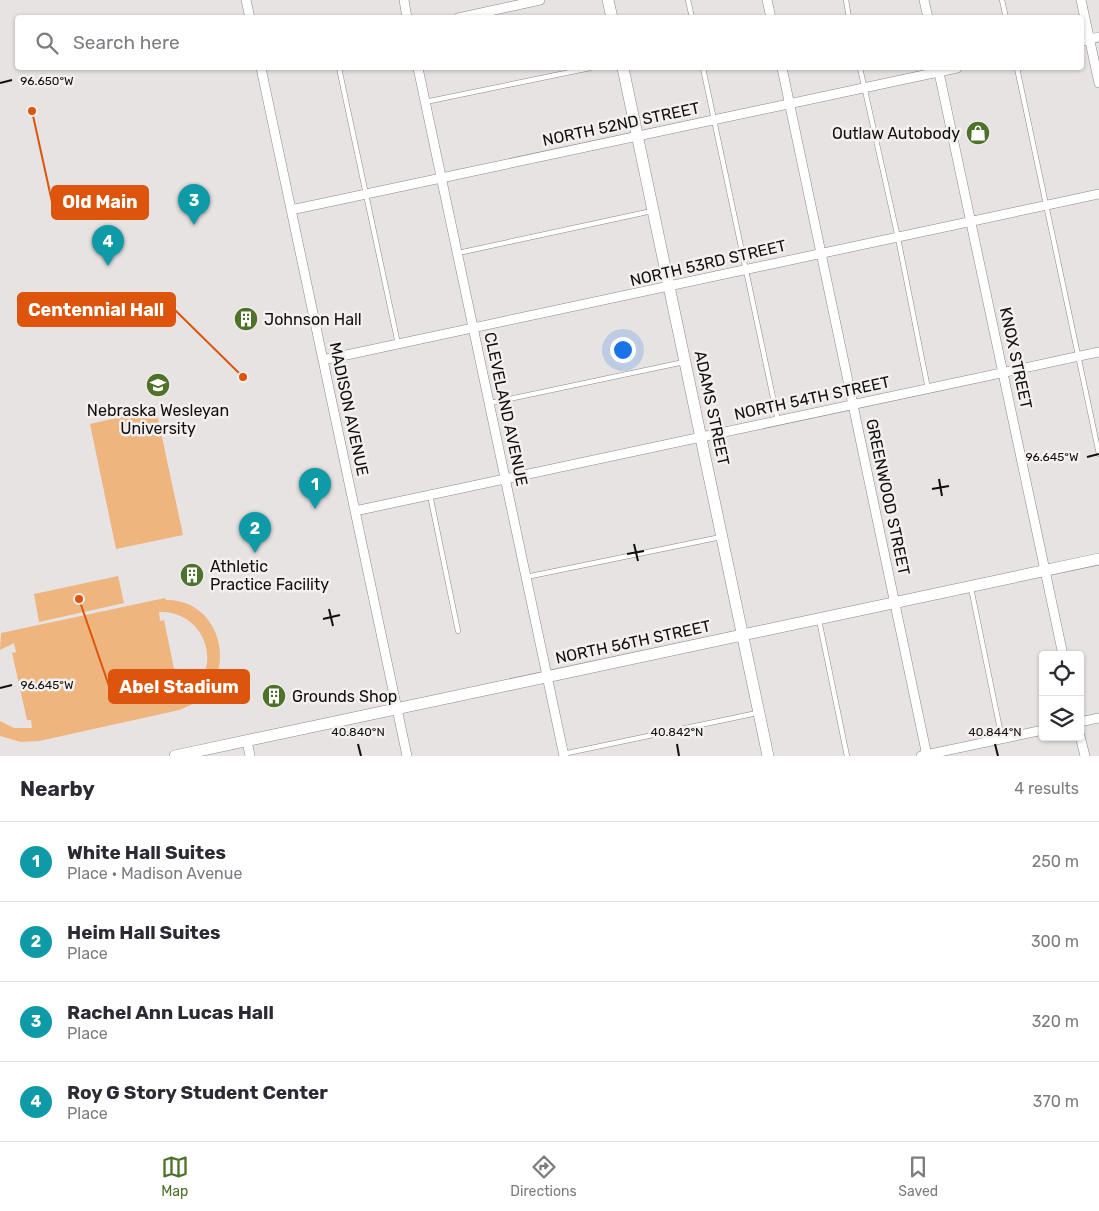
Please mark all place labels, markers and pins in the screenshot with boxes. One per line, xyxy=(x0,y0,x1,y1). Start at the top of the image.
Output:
shop icon: Outlaw Autobody xyxy=(965,120,991,146)
place label: Outlaw Autobody xyxy=(832,124,960,143)
pin: 3 xyxy=(178,184,210,225)
callout: Old Main xyxy=(52,186,148,219)
pin: 4 xyxy=(92,225,124,266)
callout: Centennial Hall xyxy=(18,293,175,326)
building icon: Johnson Hall xyxy=(233,306,259,332)
place label: Johnson Hall xyxy=(264,310,362,329)
school or university icon: Nebraska Wesleyan University xyxy=(145,372,171,398)
place label: Nebraska Wesleyan University xyxy=(87,401,229,438)
pin: 1 xyxy=(299,468,331,509)
pin: 2 xyxy=(239,512,271,553)
place label: Athletic Practice Facility xyxy=(210,557,329,594)
building icon: Athletic Practice Facility xyxy=(179,562,205,588)
callout: Abel Stadium xyxy=(109,670,249,703)
building icon: Grounds Shop xyxy=(261,683,287,709)
place label: Grounds Shop xyxy=(292,687,397,706)

